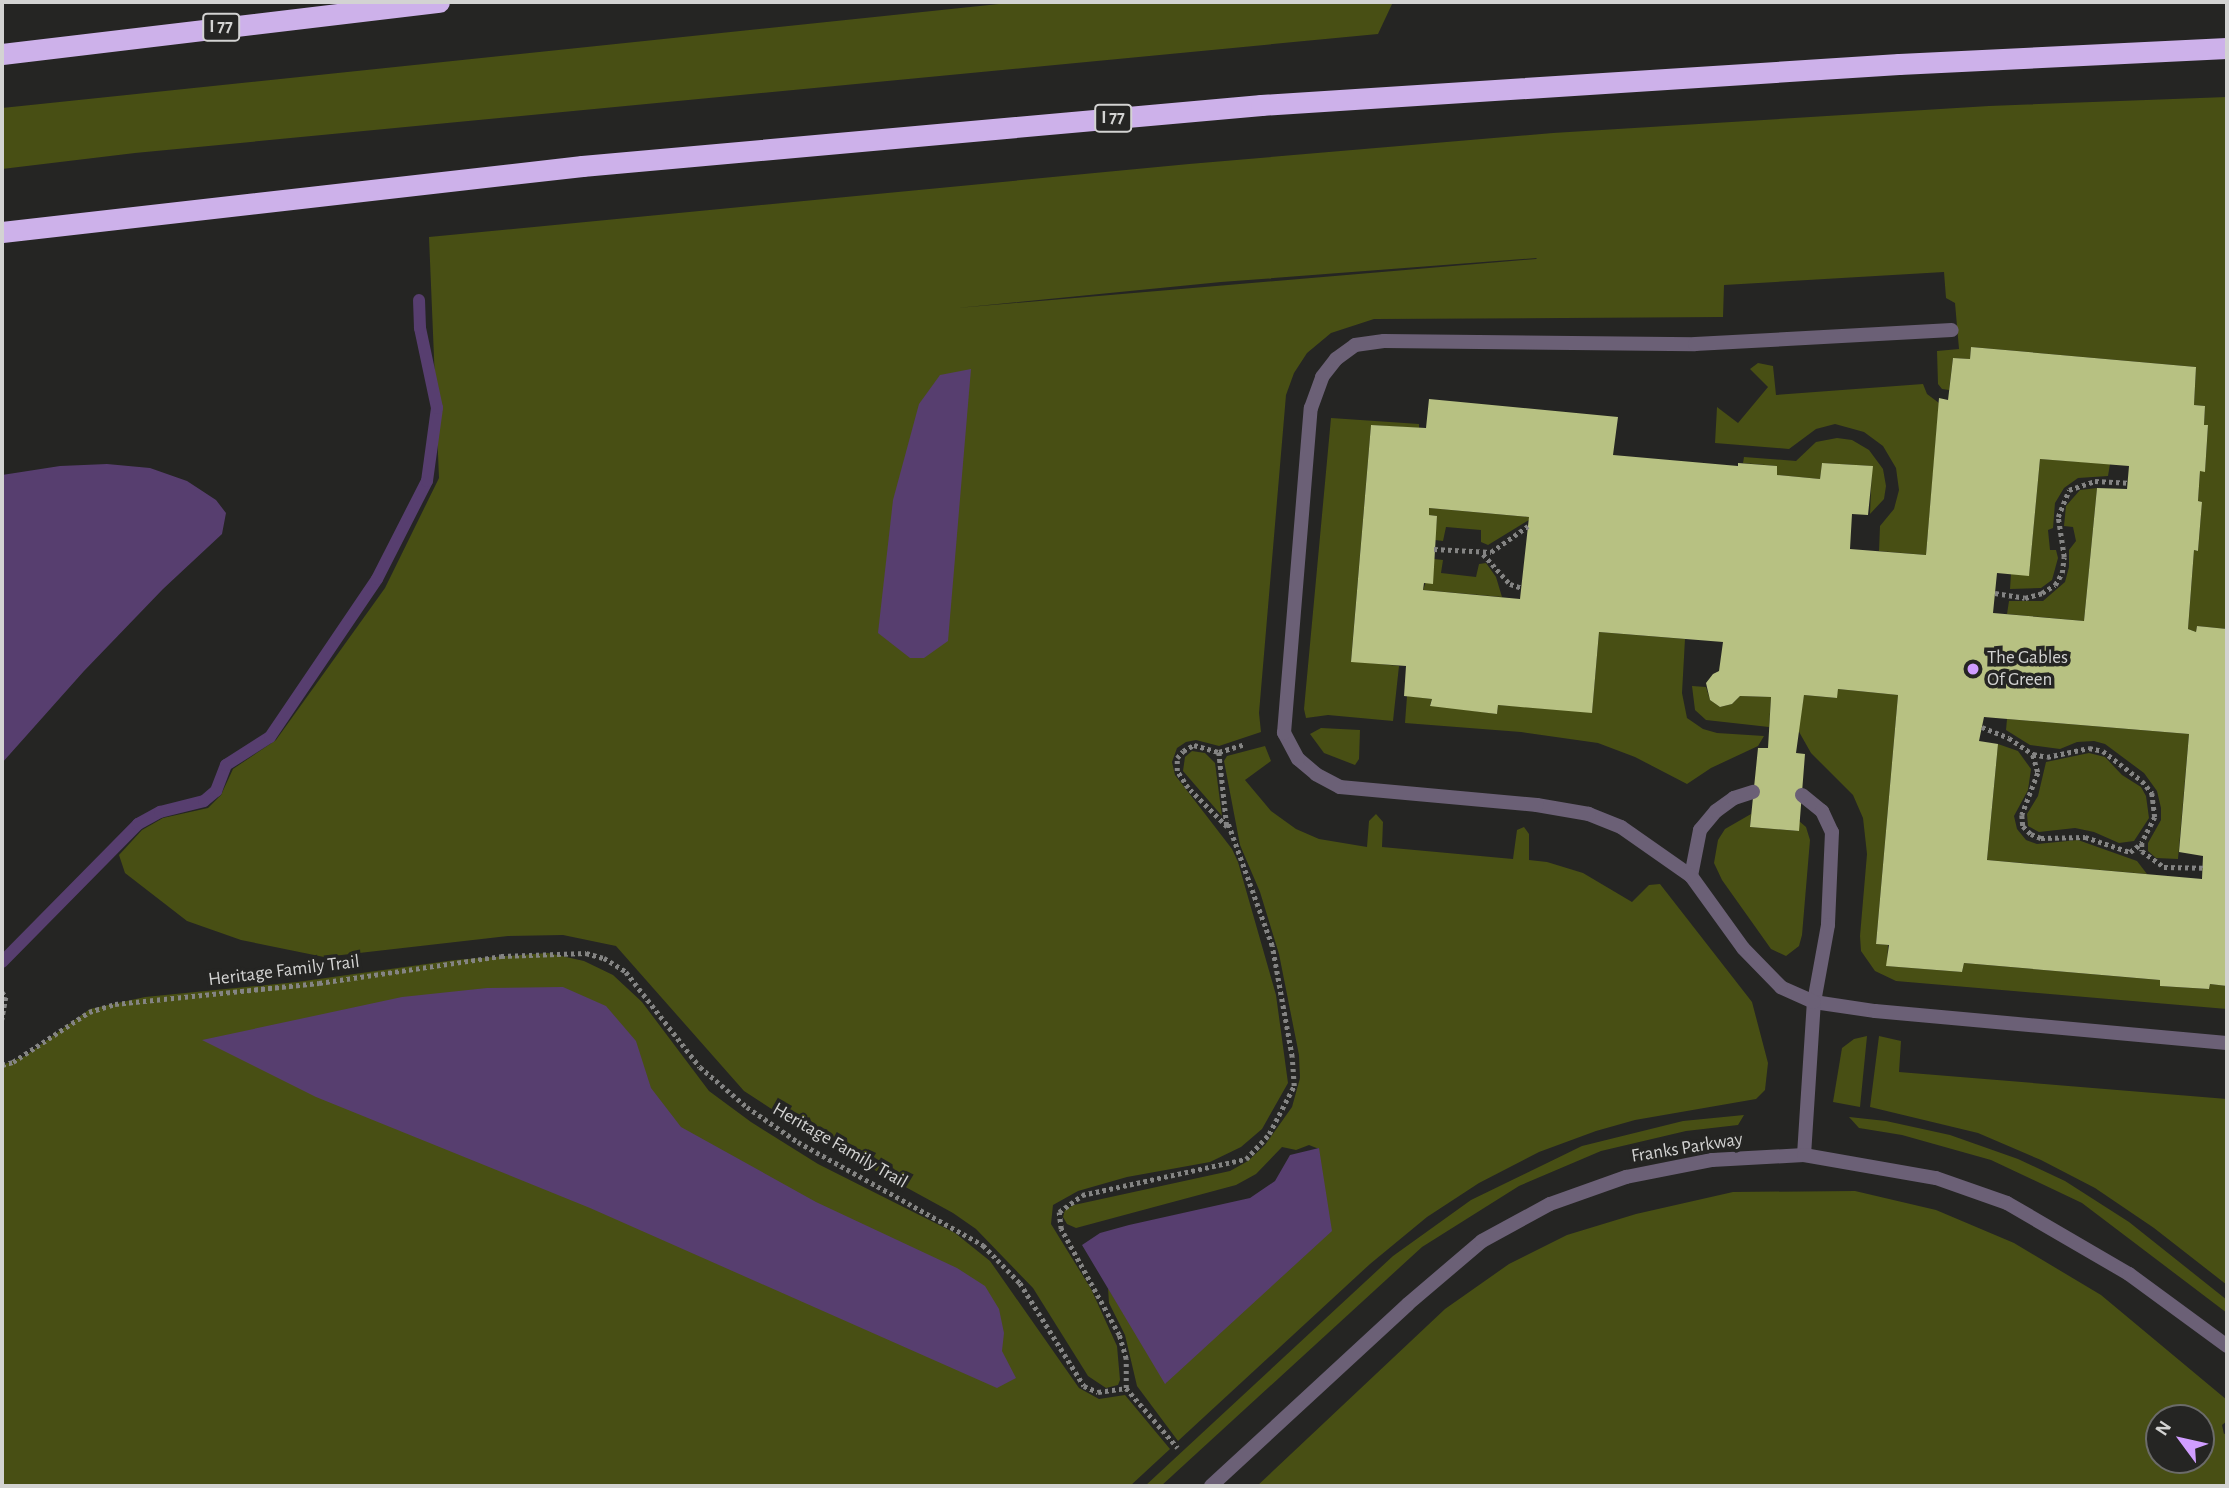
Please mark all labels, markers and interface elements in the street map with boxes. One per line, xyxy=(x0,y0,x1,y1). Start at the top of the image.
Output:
road number: I 77 xyxy=(202,12,240,42)
road number: I 77 xyxy=(1094,104,1132,132)
place label: The Gables Of Green xyxy=(1987,647,2068,691)
marker: The Gables Of Green xyxy=(1965,661,1981,677)
street label: Heritage Family Trail xyxy=(207,950,361,992)
street label: Heritage Family Trail xyxy=(768,1098,912,1194)
street label: Franks Parkway xyxy=(1630,1128,1744,1168)
north arrow xyxy=(2145,1404,2215,1474)
text: N xyxy=(2152,1418,2175,1439)

